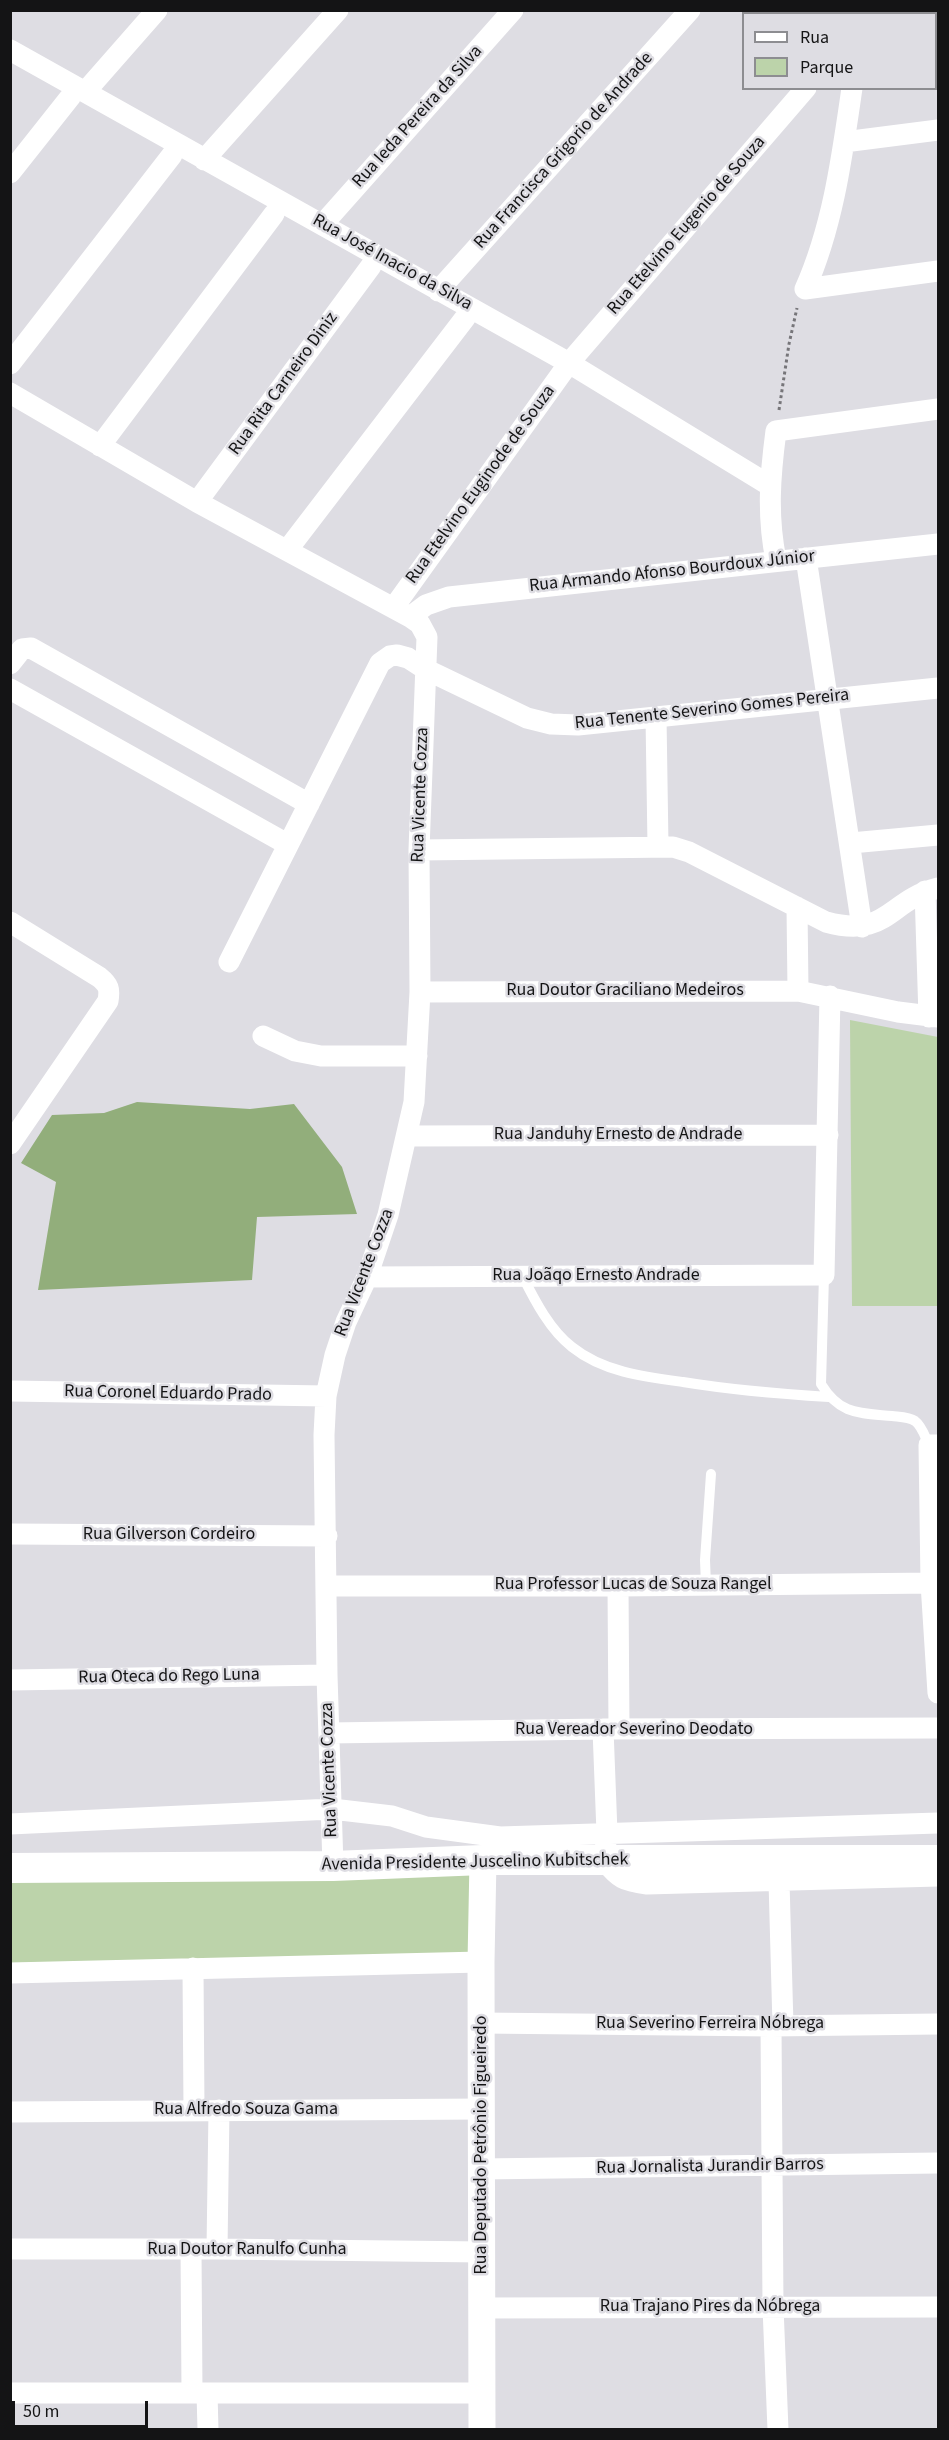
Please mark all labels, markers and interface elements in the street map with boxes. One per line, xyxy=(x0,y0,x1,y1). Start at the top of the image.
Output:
legend xyxy=(742,12,937,90)
text: Rua xyxy=(800,25,829,50)
street label: Rua Ieda Pereira da Silva xyxy=(348,41,488,193)
street label: Rua Francisca Grigorio de Andrade xyxy=(470,48,658,254)
text: Parque xyxy=(800,55,853,80)
street label: Rua Etelvino Eugenio de Souza xyxy=(603,132,771,320)
street label: Rua José Inacio da Silva xyxy=(308,210,476,316)
street label: Rua Rita Carneiro Diniz xyxy=(225,308,343,460)
street label: Rua Etelvino Euginode de Souza xyxy=(402,382,560,588)
street label: Rua Armando Afonso Bourdoux Júnior xyxy=(528,546,816,598)
street label: Rua Tenente Severino Gomes Pereira xyxy=(574,685,850,735)
street label: Rua Vicente Cozza xyxy=(408,727,434,863)
street label: Rua Doutor Graciliano Medeiros xyxy=(506,980,744,1002)
street label: Rua Janduhy Ernesto de Andrade xyxy=(494,1124,742,1146)
street label: Rua Vicente Cozza xyxy=(331,1206,399,1340)
street label: Rua Joãqo Ernesto Andrade xyxy=(492,1265,700,1287)
street label: Rua Coronel Eduardo Prado xyxy=(64,1381,272,1407)
street label: Rua Gilverson Cordeiro xyxy=(83,1524,255,1546)
street label: Rua Professor Lucas de Souza Rangel xyxy=(495,1574,771,1596)
street label: Rua Oteca do Rego Luna xyxy=(78,1665,260,1689)
street label: Rua Vicente Cozza xyxy=(317,1702,343,1838)
street label: Rua Vereador Severino Deodato xyxy=(515,1719,753,1741)
street label: Avenida Presidente Juscelino Kubitschek xyxy=(321,1850,629,1876)
street label: Rua Severino Ferreira Nóbrega xyxy=(596,2013,824,2035)
street label: Rua Deputado Petrônio Figueiredo xyxy=(471,2016,493,2274)
street label: Rua Alfredo Souza Gama xyxy=(154,2099,338,2121)
street label: Rua Jornalista Jurandir Barros xyxy=(596,2154,824,2180)
street label: Rua Doutor Ranulfo Cunha xyxy=(147,2239,347,2261)
street label: Rua Trajano Pires da Nóbrega xyxy=(600,2296,820,2318)
scale bar xyxy=(15,2389,152,2427)
text: 50 m xyxy=(23,2399,59,2424)

